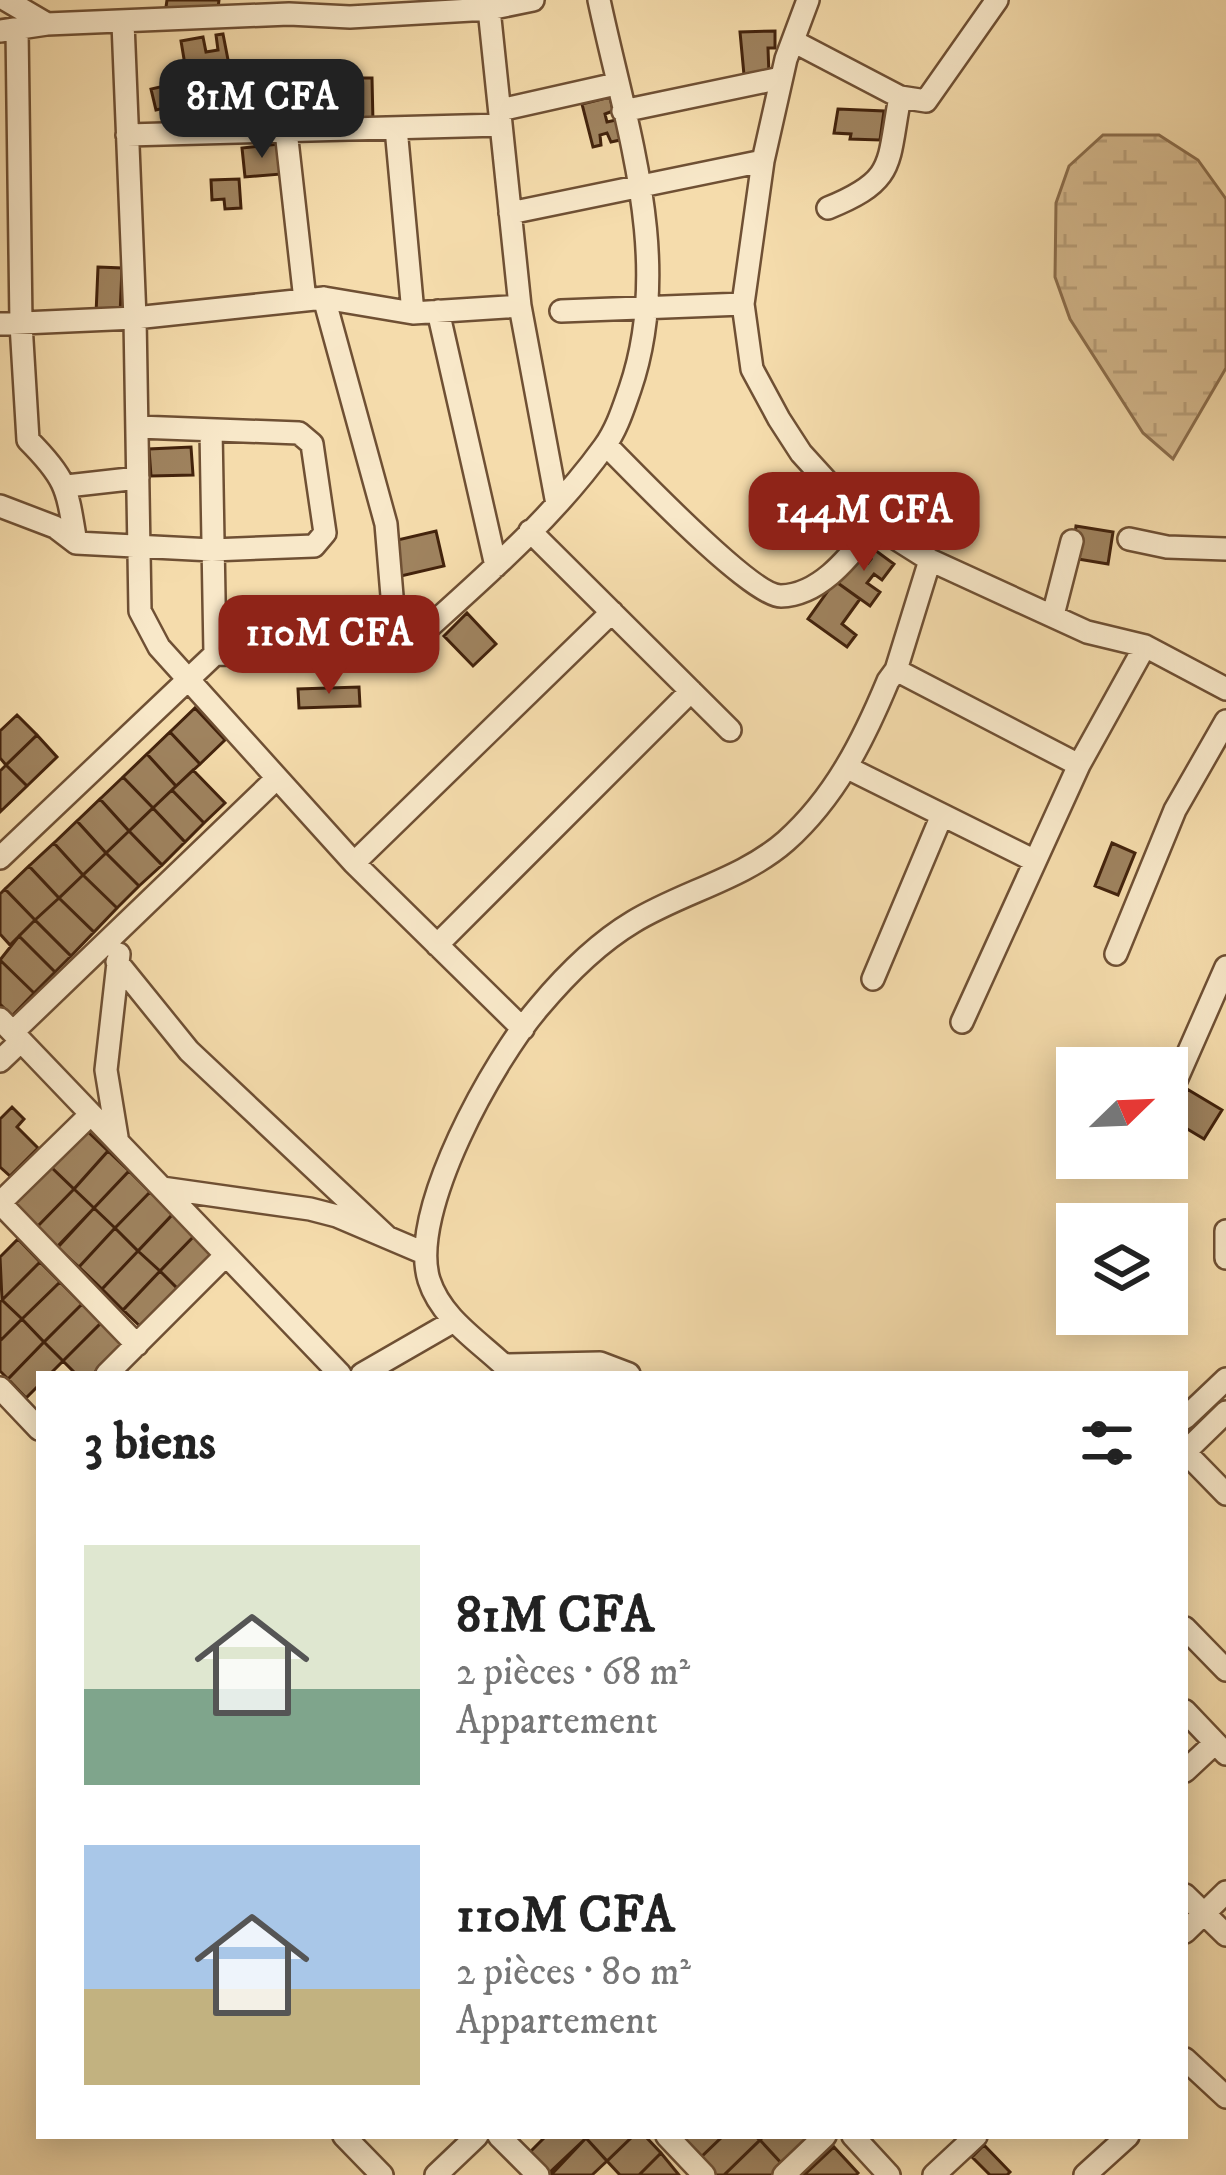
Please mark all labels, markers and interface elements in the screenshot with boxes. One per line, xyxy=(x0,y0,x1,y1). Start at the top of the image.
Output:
pin: 81M CFA xyxy=(151,59,373,161)
text: 81M CFA xyxy=(186,73,338,122)
pin: 144M CFA xyxy=(740,472,988,574)
text: 144M CFA xyxy=(776,486,952,535)
pin: 110M CFA xyxy=(205,595,453,697)
text: 110M CFA xyxy=(245,609,413,658)
north arrow xyxy=(1056,1047,1188,1179)
map controls xyxy=(1056,1047,1188,1335)
button: layers xyxy=(1056,1203,1188,1335)
icon: filters xyxy=(1074,1410,1140,1476)
text: 3 biens xyxy=(84,1411,216,1475)
text: 81M CFA xyxy=(456,1584,654,1648)
icon: home xyxy=(180,1593,324,1737)
text: 2 pièces · 68 m² xyxy=(456,1648,690,1697)
text: Appartement xyxy=(456,1697,658,1746)
text: 110M CFA xyxy=(456,1884,675,1948)
icon: home xyxy=(180,1893,324,2037)
text: 2 pièces · 80 m² xyxy=(456,1948,691,1997)
text: Appartement xyxy=(456,1997,658,2046)

